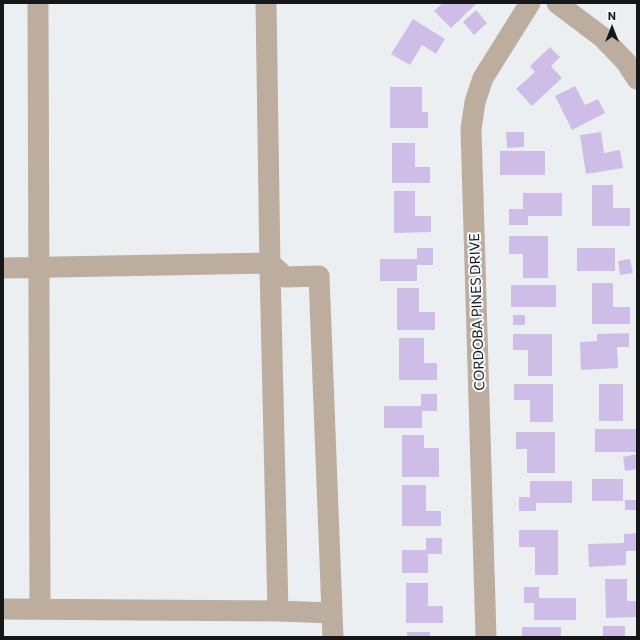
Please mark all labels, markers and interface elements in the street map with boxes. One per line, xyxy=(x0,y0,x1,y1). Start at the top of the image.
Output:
north arrow xyxy=(592,8,632,48)
text: N xyxy=(608,9,616,22)
street label: CORDOBA PINES DRIVE xyxy=(466,233,488,391)

